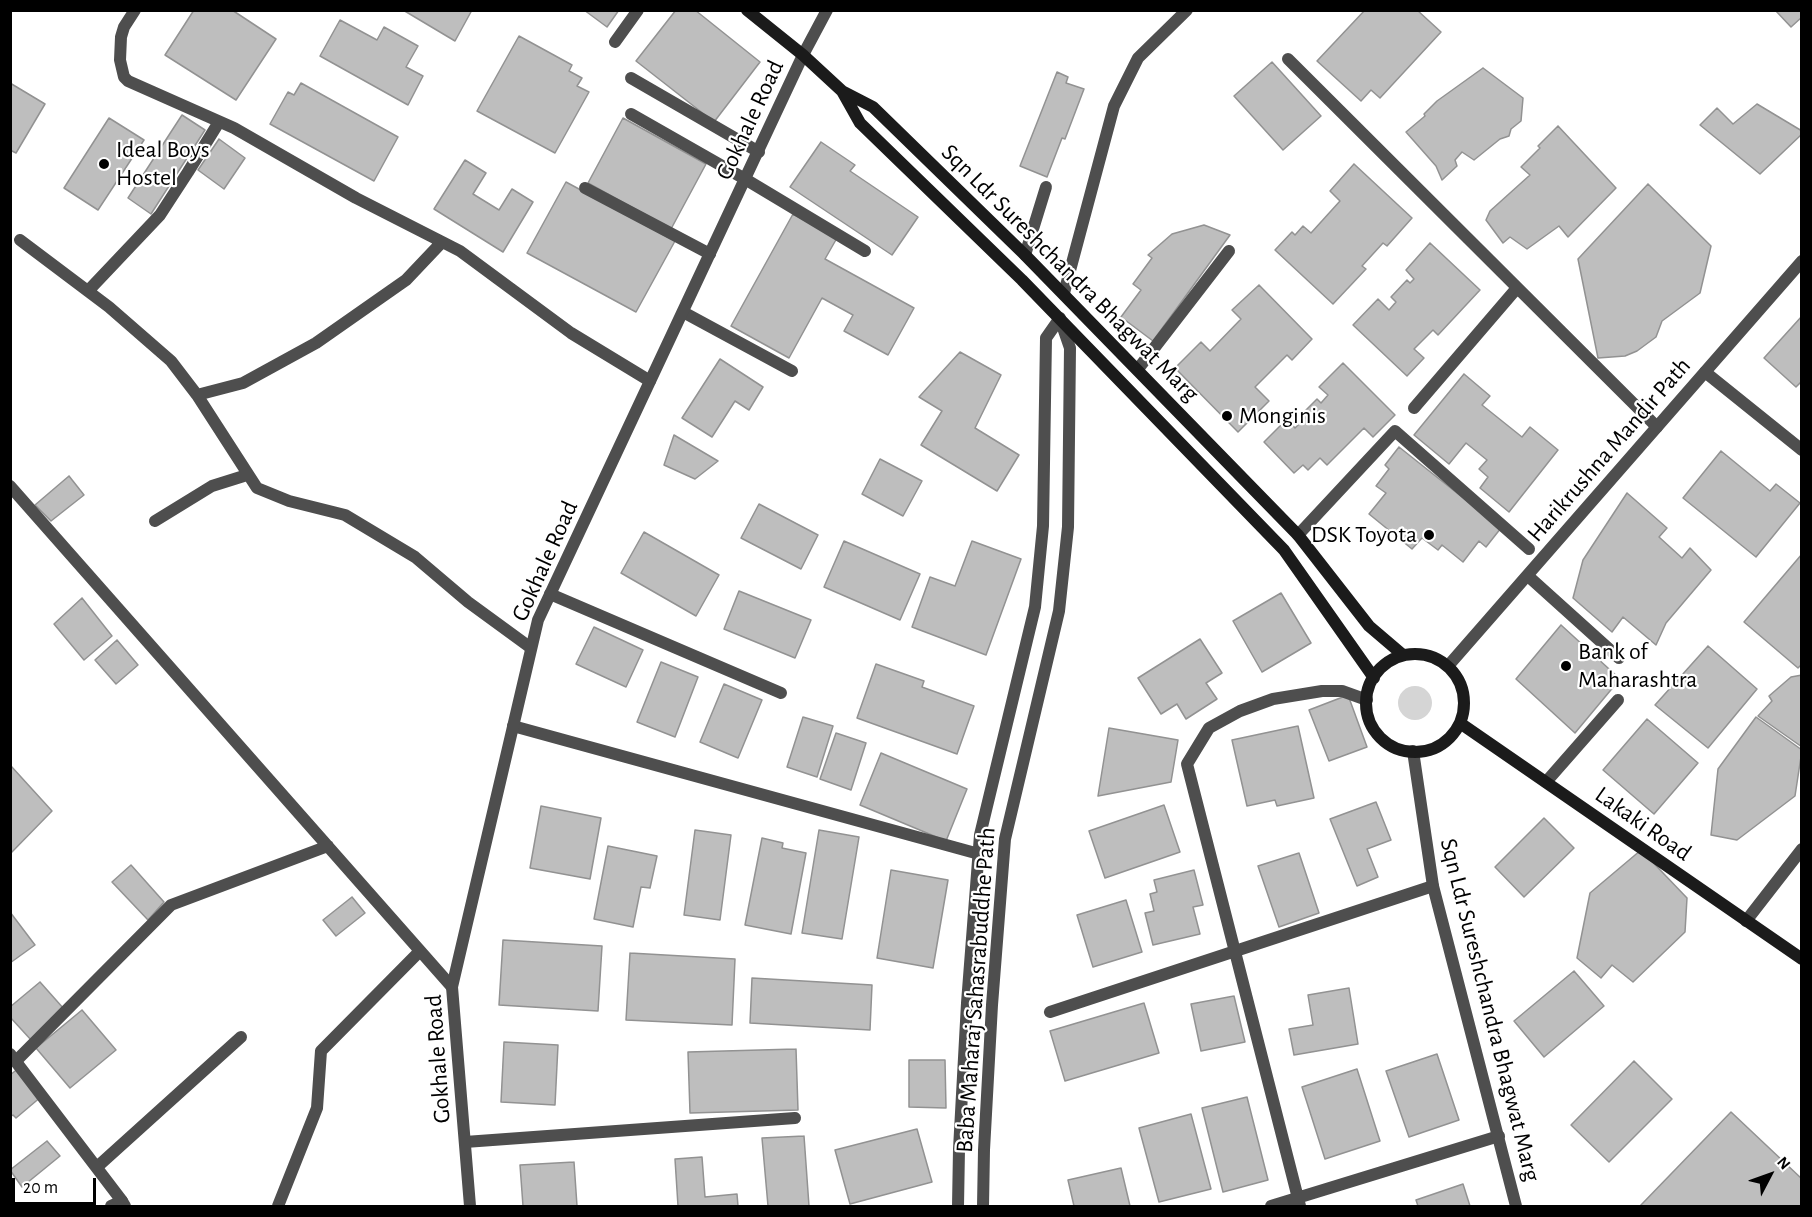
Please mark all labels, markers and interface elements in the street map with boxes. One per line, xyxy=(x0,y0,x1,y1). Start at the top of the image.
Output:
street label: Gokhale Road xyxy=(710,56,790,184)
place label: Ideal Boys Hostel xyxy=(116,136,210,192)
street label: Sqn Ldr Sureshchandra Bhagwat Marg xyxy=(935,138,1205,408)
marker: Ideal Boys Hostel xyxy=(97,157,111,171)
street label: Harikrushna Mandir Path xyxy=(1521,352,1697,548)
place label: Monginis xyxy=(1239,402,1326,430)
marker: Monginis xyxy=(1220,409,1234,423)
street label: Gokhale Road xyxy=(506,496,584,626)
place label: DSK Toyota xyxy=(1311,521,1417,549)
marker: DSK Toyota xyxy=(1422,528,1436,542)
place label: Bank of Maharashtra xyxy=(1578,638,1697,694)
marker: Bank of Maharashtra xyxy=(1559,659,1573,673)
street label: Lakaki Road xyxy=(1589,780,1697,868)
street label: Baba Maharaj Sahasrabuddhe Path xyxy=(950,826,1002,1154)
street label: Sqn Ldr Sureshchandra Bhagwat Marg xyxy=(1433,836,1547,1184)
street label: Gokhale Road xyxy=(419,994,457,1124)
north arrow xyxy=(1740,1145,1800,1205)
text: N xyxy=(1774,1154,1793,1173)
scale bar xyxy=(15,1166,99,1204)
text: 20 m xyxy=(23,1179,58,1197)

